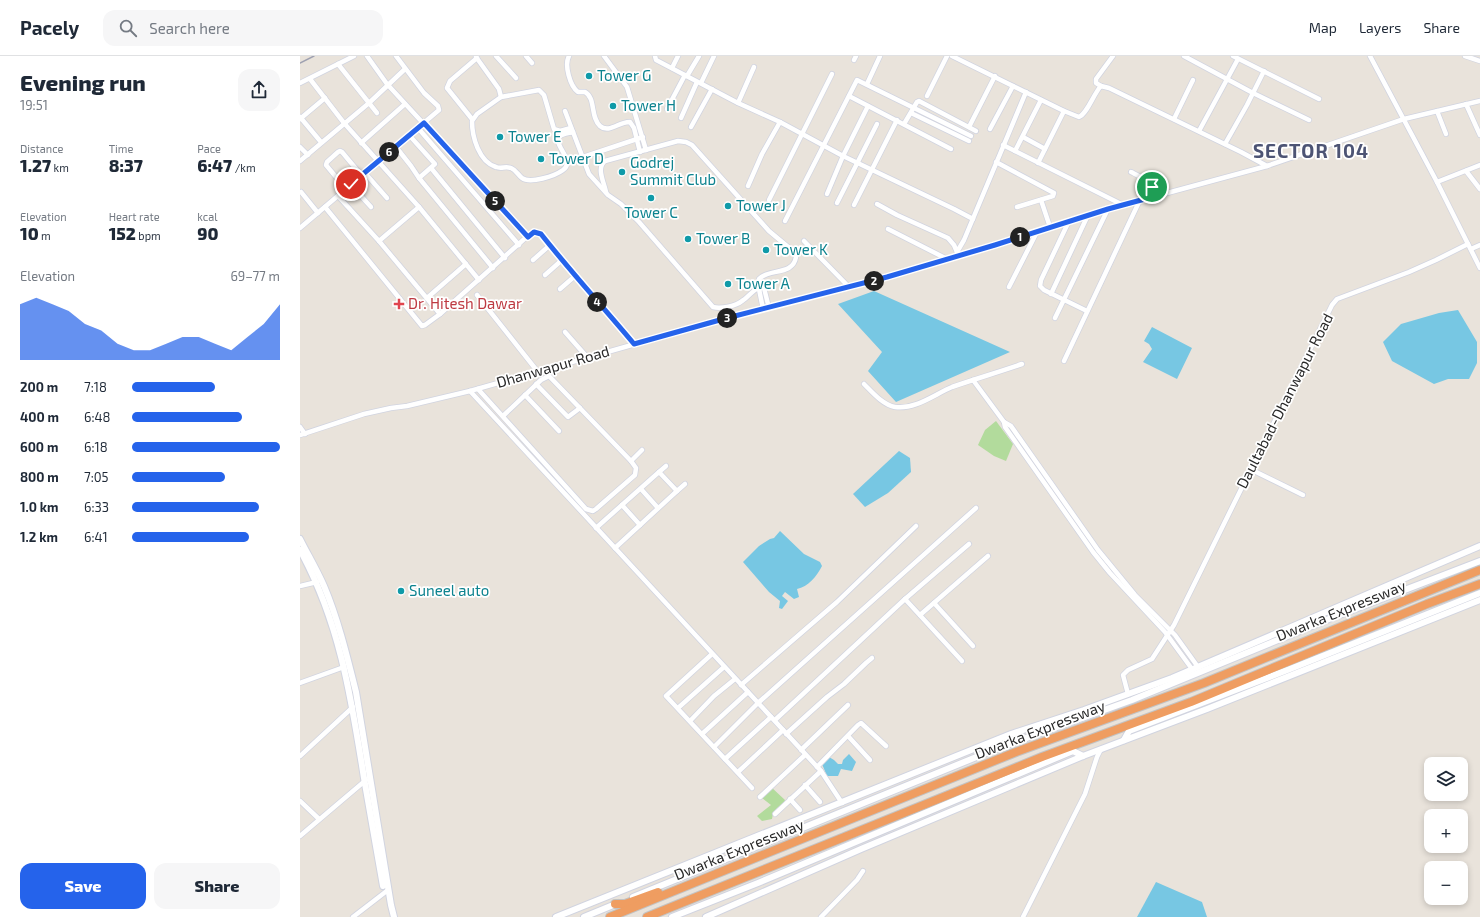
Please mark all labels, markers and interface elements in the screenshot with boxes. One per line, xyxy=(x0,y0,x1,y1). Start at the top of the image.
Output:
search box xyxy=(103,10,383,46)
text: Pacely xyxy=(20,16,79,39)
icon: search xyxy=(117,17,139,39)
text: Search here xyxy=(149,19,230,37)
text: Map xyxy=(1309,19,1337,36)
text: Layers xyxy=(1359,19,1401,36)
text: Share xyxy=(1423,19,1460,36)
place label: Tower G xyxy=(597,66,651,84)
text: Evening run xyxy=(20,69,146,95)
button: share xyxy=(238,69,280,111)
marker: Tower G xyxy=(584,71,594,81)
place label: Tower H xyxy=(621,96,676,114)
text: 19:51 xyxy=(20,97,48,113)
marker: Tower H xyxy=(608,101,618,111)
place label: Tower E xyxy=(508,127,561,145)
marker: Tower E xyxy=(495,132,505,142)
district label: SECTOR 104 xyxy=(1253,139,1369,162)
text: Distance xyxy=(20,142,63,155)
text: Time xyxy=(109,142,133,155)
text: Pace xyxy=(197,142,221,155)
pin: 6 xyxy=(379,142,399,162)
text: 6 xyxy=(386,145,392,158)
place label: Tower D xyxy=(549,149,604,167)
place label: Godrej Summit Club xyxy=(630,153,716,188)
marker: Tower D xyxy=(536,154,546,164)
text: 1.27 xyxy=(20,155,51,175)
text: 8:37 xyxy=(109,155,143,175)
text: 6:47 xyxy=(197,155,232,175)
text: km xyxy=(51,161,69,174)
text: /km xyxy=(232,161,256,174)
pin xyxy=(334,167,368,201)
marker: Godrej Summit Club xyxy=(617,167,627,177)
pin xyxy=(1135,170,1169,204)
icon: check xyxy=(340,173,362,195)
icon: arrive xyxy=(1141,176,1163,198)
pin: 5 xyxy=(485,191,505,211)
marker: Tower C xyxy=(646,193,656,203)
text: 5 xyxy=(492,194,498,207)
place label: Tower J xyxy=(736,196,786,214)
marker: Tower J xyxy=(723,201,733,211)
place label: Tower C xyxy=(624,203,678,221)
text: Elevation xyxy=(20,210,67,223)
text: Heart rate xyxy=(109,210,160,223)
text: kcal xyxy=(197,210,217,223)
text: 10 xyxy=(20,223,39,243)
text: 152 xyxy=(109,223,136,243)
text: 90 xyxy=(197,223,219,243)
pin: 1 xyxy=(1010,227,1030,247)
text: m xyxy=(39,229,51,242)
text: bpm xyxy=(136,229,161,242)
place label: Tower B xyxy=(696,229,750,247)
text: 1 xyxy=(1018,230,1022,243)
marker: Tower B xyxy=(683,234,693,244)
place label: Tower K xyxy=(774,240,828,258)
marker: Tower K xyxy=(761,245,771,255)
text: Elevation xyxy=(20,268,75,284)
text: 69–77 m xyxy=(230,268,280,284)
pin: 2 xyxy=(864,271,884,291)
place label: Tower A xyxy=(736,274,791,292)
text: 2 xyxy=(871,274,877,287)
marker: Tower A xyxy=(723,279,733,289)
pin: 4 xyxy=(587,292,607,312)
place label: Dr. Hitesh Dawar xyxy=(408,294,522,312)
text: 4 xyxy=(593,295,601,308)
marker: Dr. Hitesh Dawar xyxy=(393,298,405,310)
pin: 3 xyxy=(717,308,737,328)
street label: Daultabad-Dhanwapur Road xyxy=(1232,310,1336,491)
text: 3 xyxy=(724,311,730,324)
street label: Dhanwapur Road xyxy=(494,341,611,391)
text: 200 m xyxy=(20,379,58,395)
text: 7:18 xyxy=(84,379,107,395)
text: 400 m xyxy=(20,409,59,425)
text: 6:48 xyxy=(84,409,110,425)
text: 600 m xyxy=(20,439,58,455)
text: 6:18 xyxy=(84,439,108,455)
text: 800 m xyxy=(20,469,59,485)
text: 7:05 xyxy=(84,469,109,485)
text: 1.0 km xyxy=(20,499,59,515)
text: 6:33 xyxy=(84,499,109,515)
text: 1.2 km xyxy=(20,529,58,545)
text: 6:41 xyxy=(84,529,108,545)
street label: Dwarka Expressway xyxy=(1273,576,1408,644)
place label: Suneel auto xyxy=(409,581,489,599)
marker: Suneel auto xyxy=(396,586,406,596)
street label: Dwarka Expressway xyxy=(972,696,1108,762)
map controls xyxy=(1424,757,1468,905)
button: layers xyxy=(1424,757,1468,801)
button: + xyxy=(1424,809,1468,853)
street label: Dwarka Expressway xyxy=(671,815,806,883)
button: − xyxy=(1424,861,1468,905)
button: Save xyxy=(20,863,146,909)
button: Share xyxy=(154,863,280,909)

